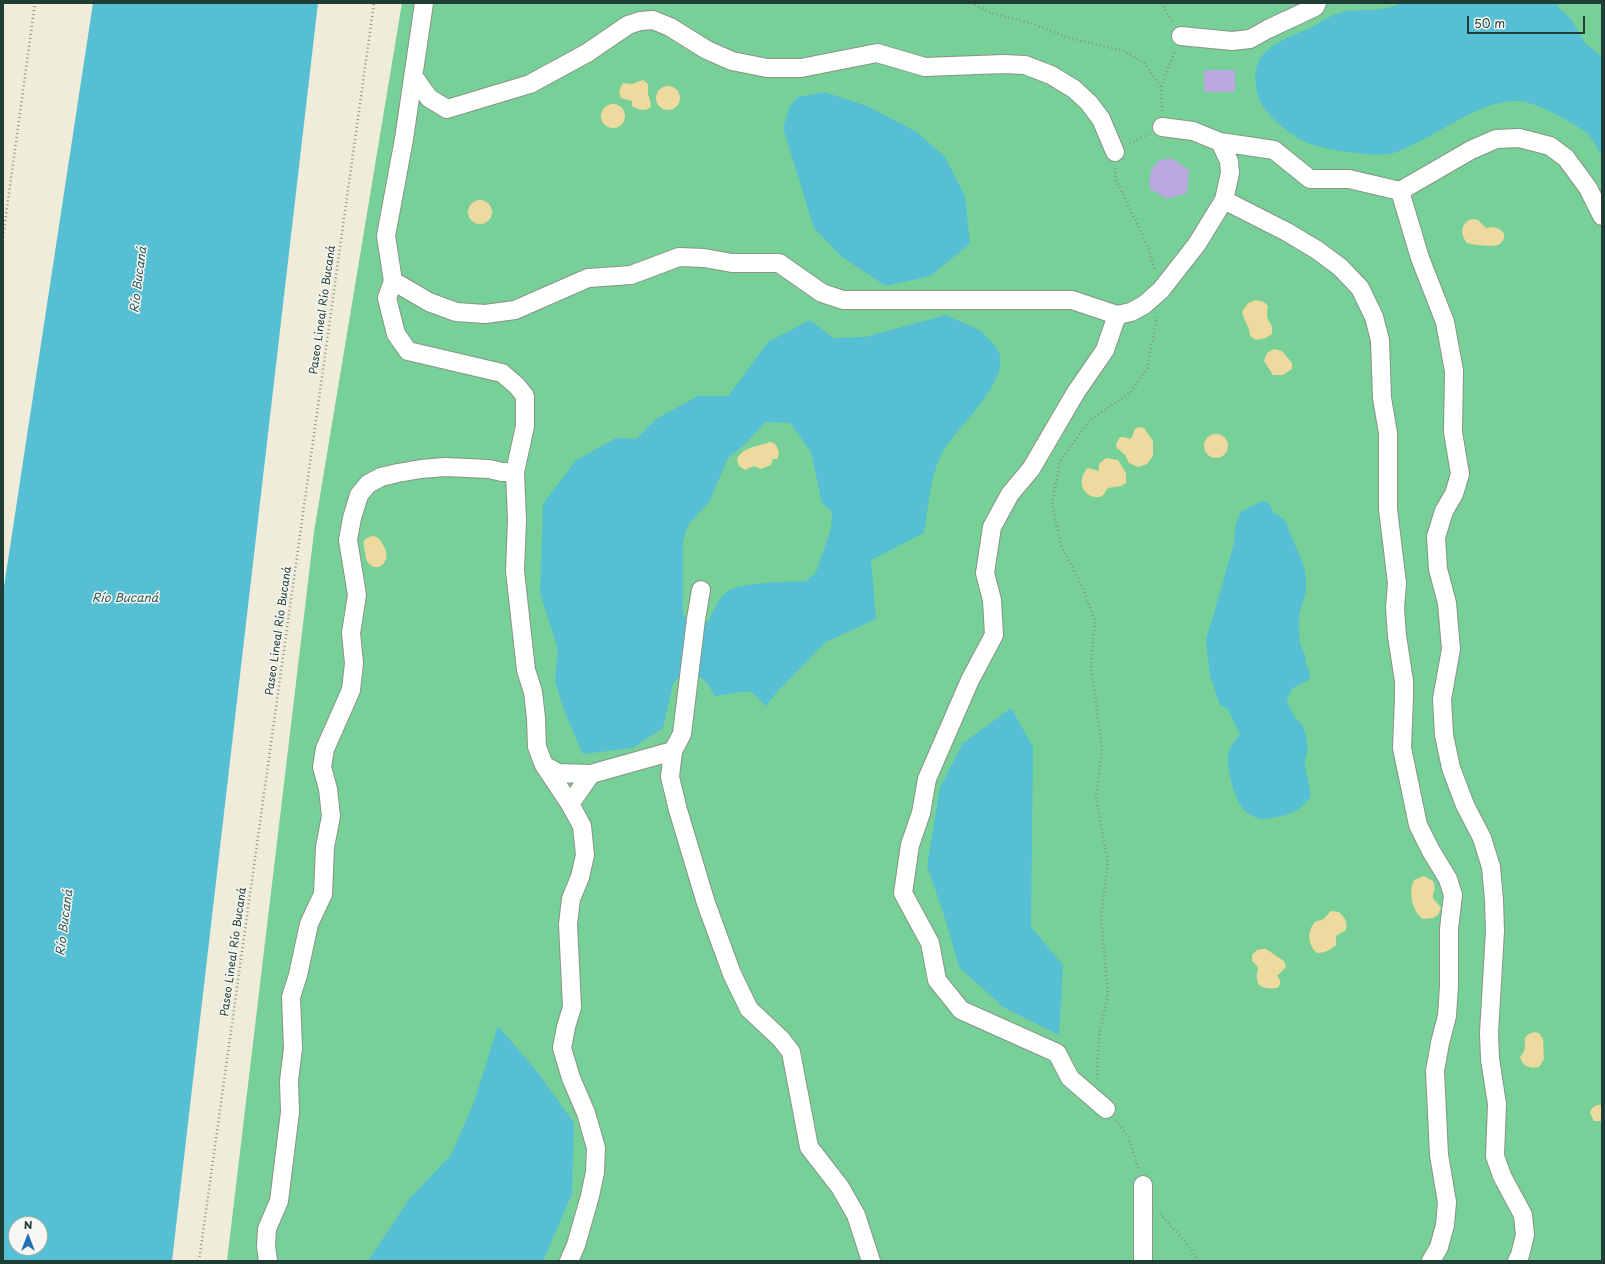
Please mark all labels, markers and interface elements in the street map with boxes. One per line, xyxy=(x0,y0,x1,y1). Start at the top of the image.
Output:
scale bar xyxy=(1469,8,1587,34)
text: 50 m xyxy=(1474,14,1505,32)
street label: Paseo Lineal Río Bucaná xyxy=(307,245,339,375)
water label: Río Bucaná xyxy=(128,246,150,314)
street label: Paseo Lineal Río Bucaná xyxy=(263,566,295,696)
water label: Río Bucaná xyxy=(92,592,158,606)
street label: Paseo Lineal Río Bucaná xyxy=(218,887,250,1017)
water label: Río Bucaná xyxy=(54,889,76,957)
north arrow xyxy=(8,1216,48,1256)
text: N xyxy=(24,1216,32,1233)

